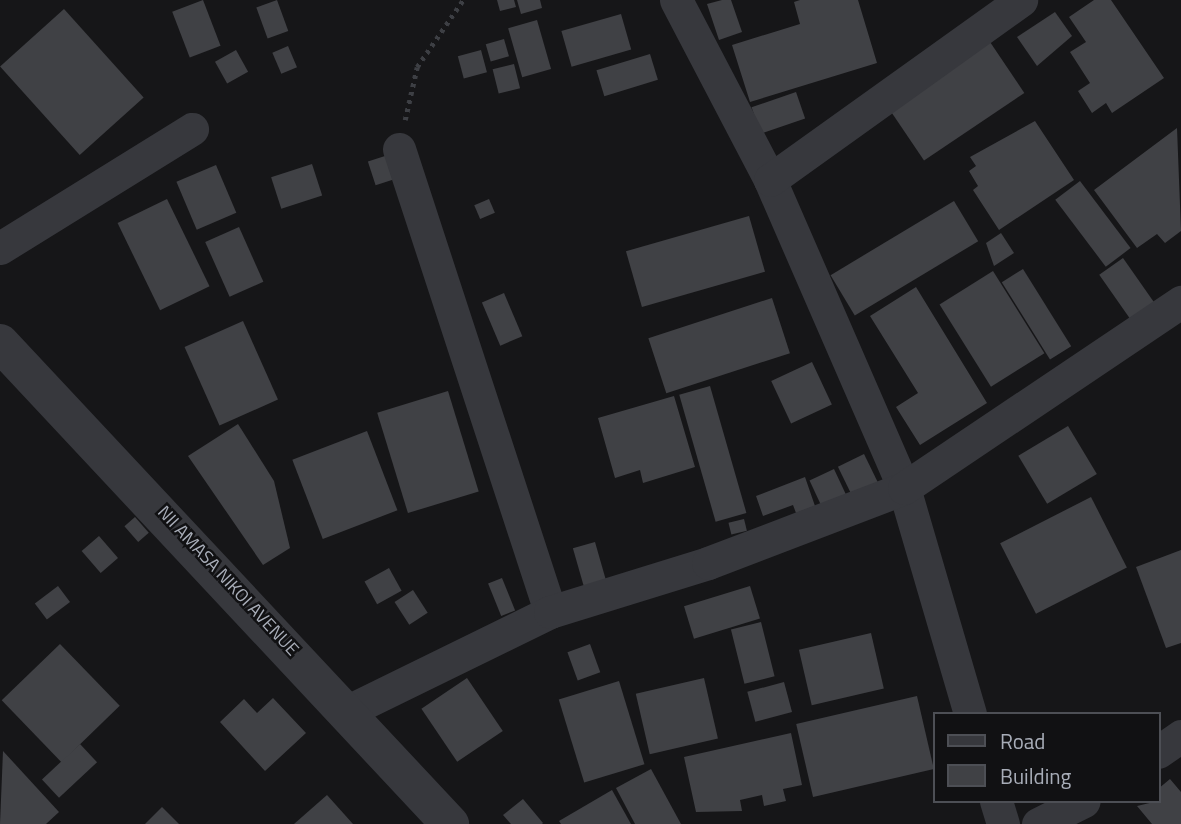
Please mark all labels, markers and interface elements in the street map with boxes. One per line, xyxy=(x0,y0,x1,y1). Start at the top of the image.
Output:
street label: NII AMASA NIKOI AVENUE xyxy=(153,502,303,660)
legend xyxy=(932,712,1160,803)
text: Road xyxy=(1000,725,1045,757)
text: Building xyxy=(1000,760,1071,792)

